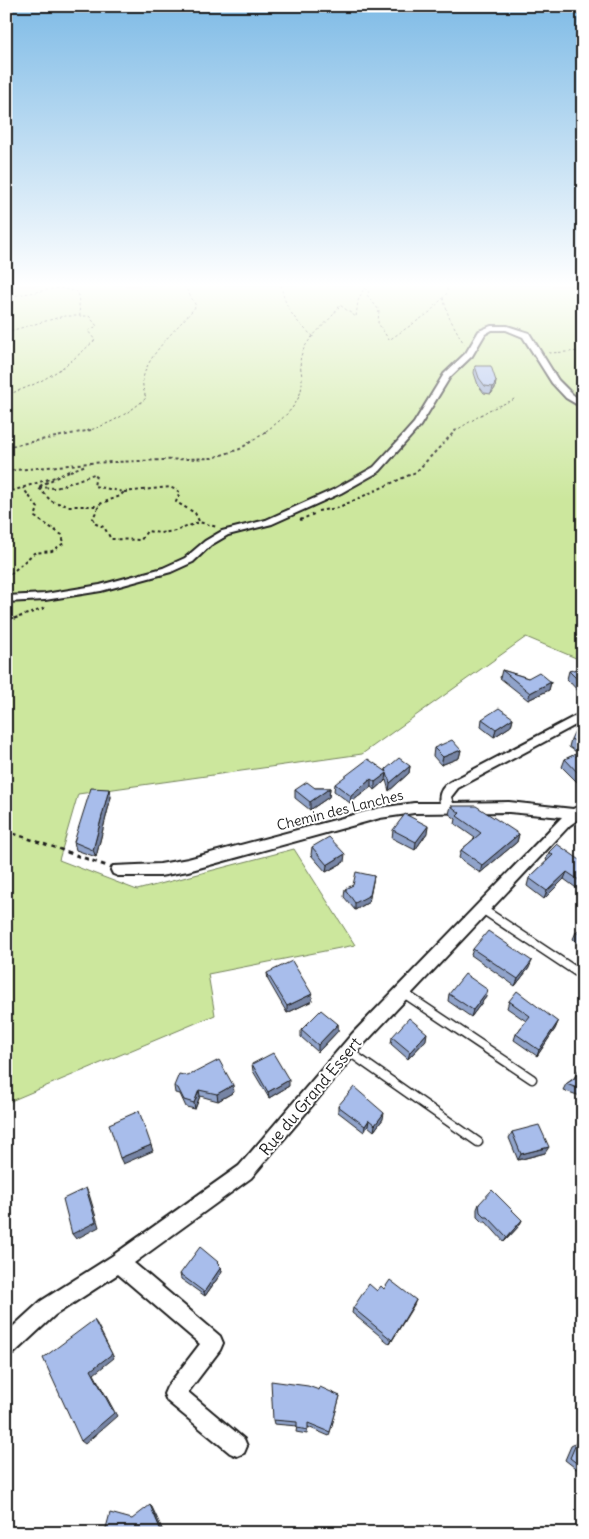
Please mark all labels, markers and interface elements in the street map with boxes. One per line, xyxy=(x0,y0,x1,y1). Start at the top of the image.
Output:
street label: Chemin des Lanches xyxy=(275,786,405,834)
street label: Rue du Grand Essert xyxy=(255,1032,366,1159)

